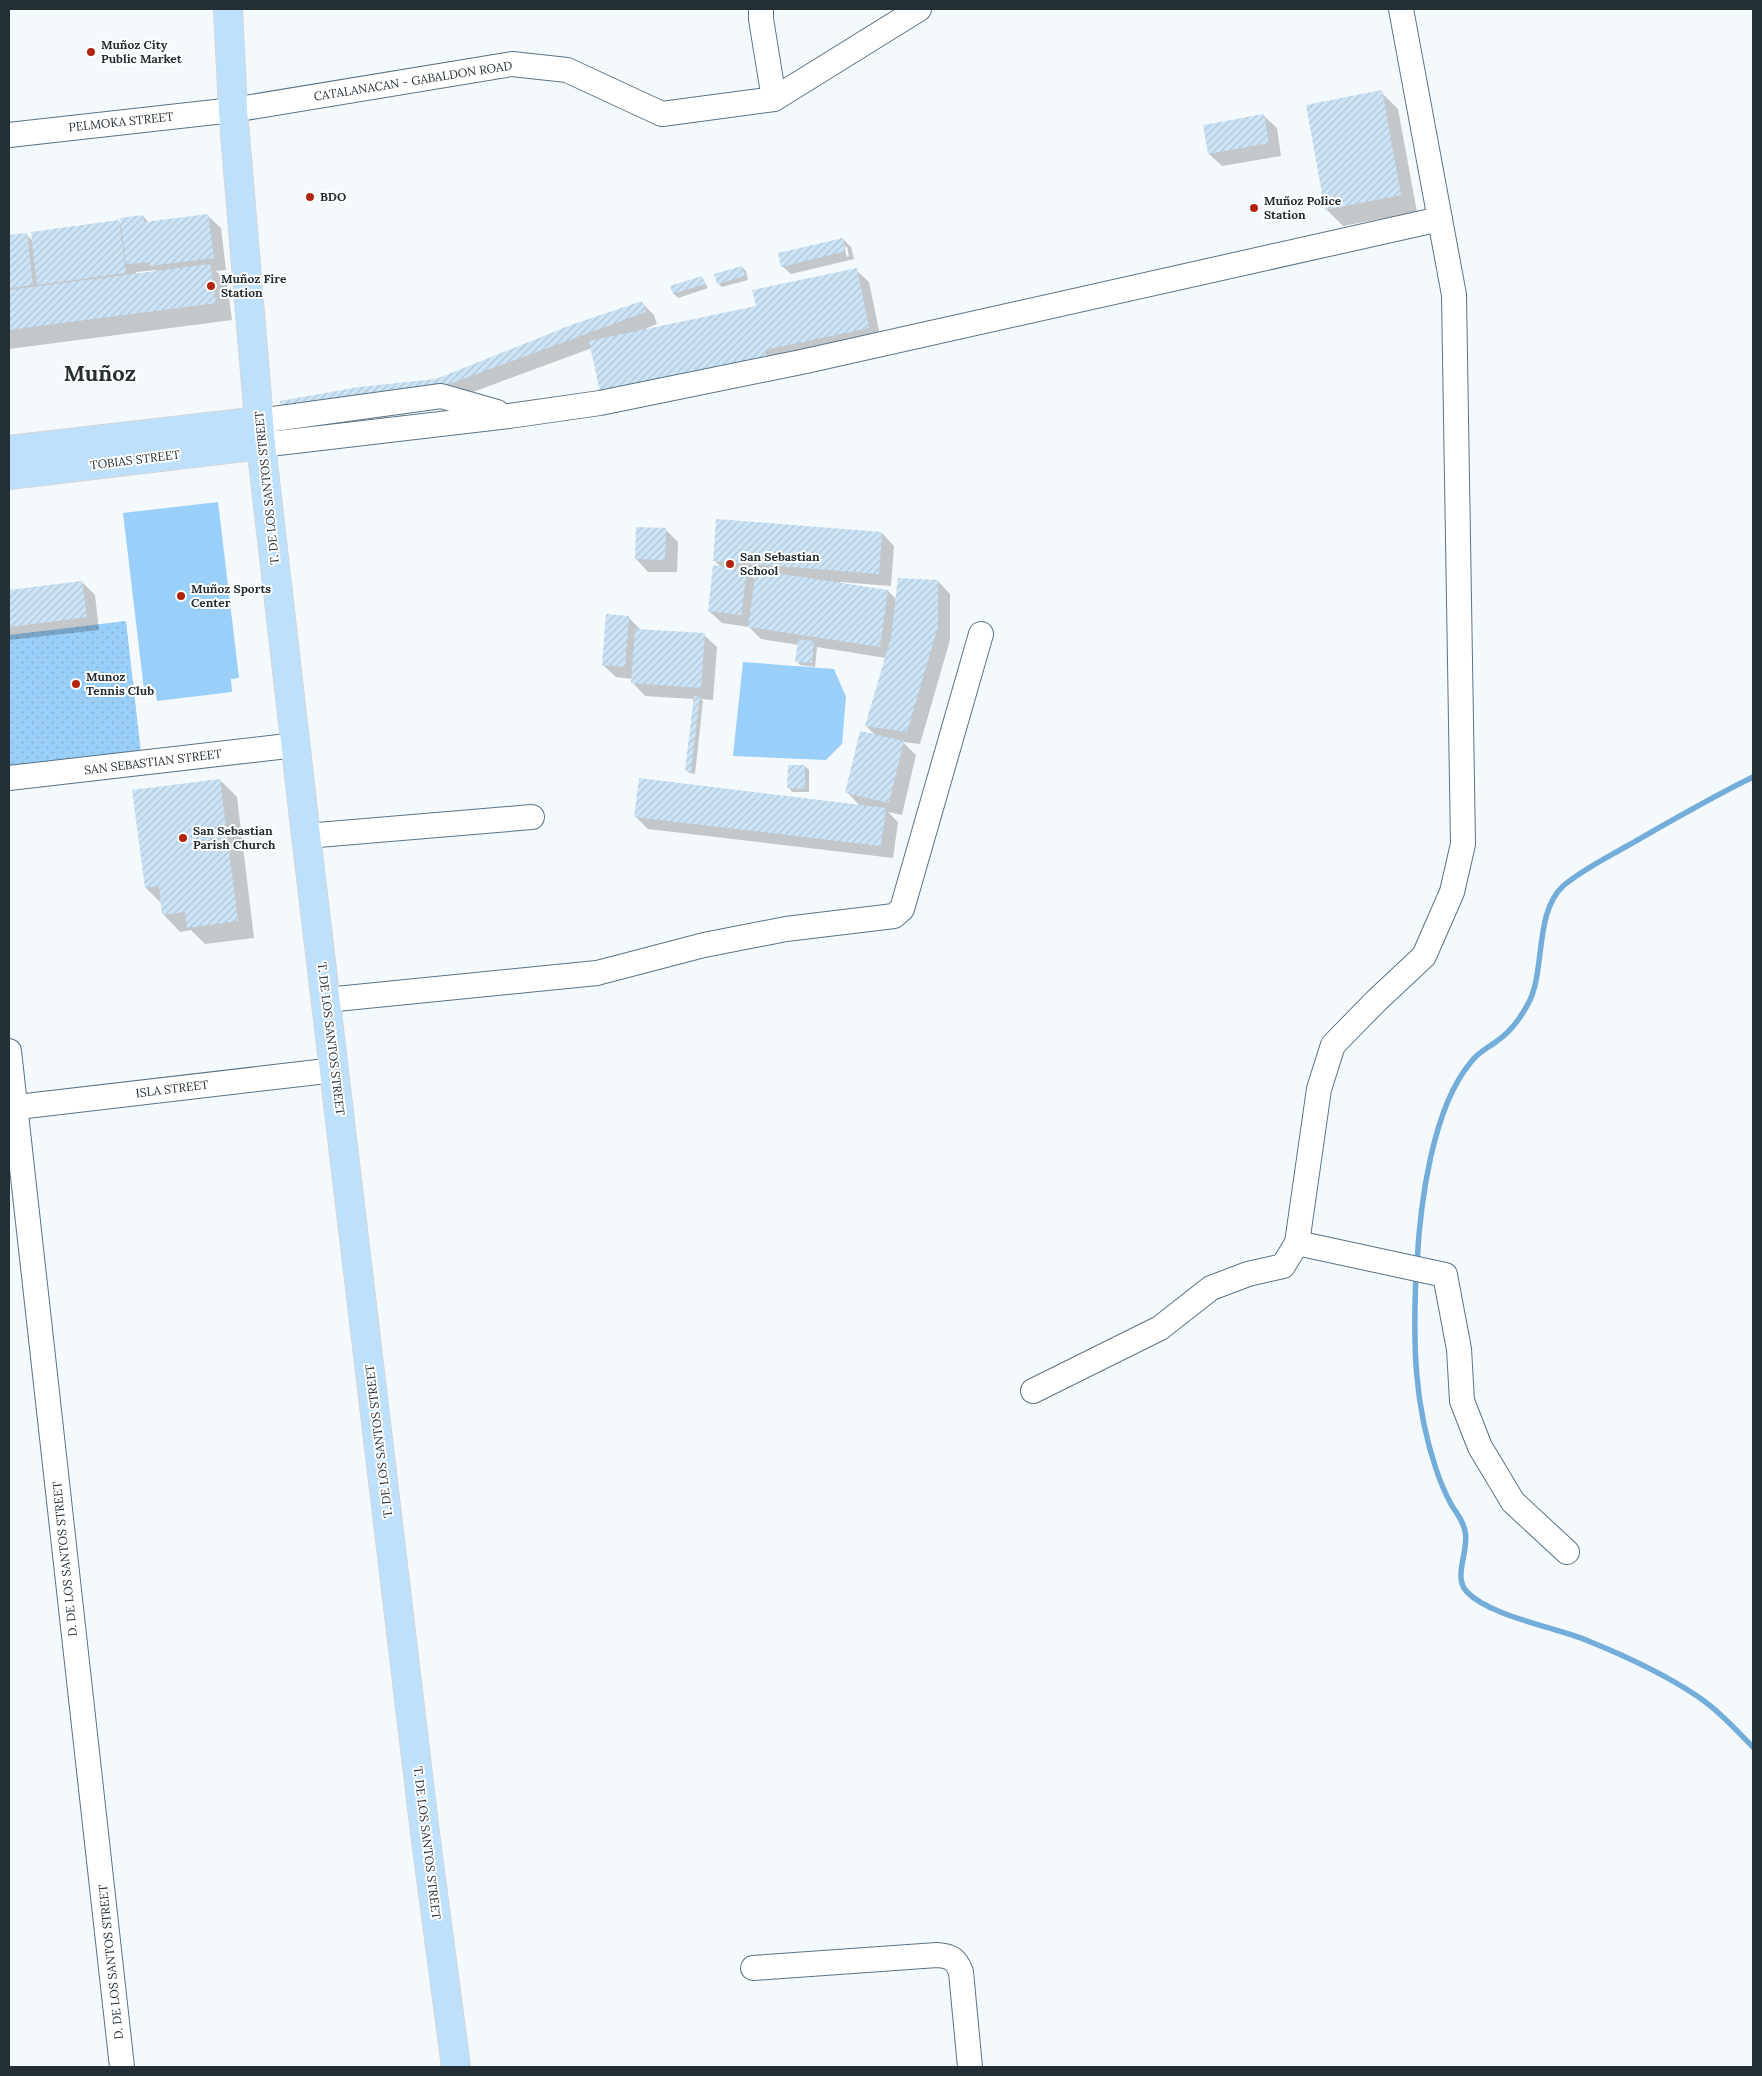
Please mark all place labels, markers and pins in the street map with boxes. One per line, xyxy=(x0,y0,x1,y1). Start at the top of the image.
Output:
place label: Muñoz City Public Market xyxy=(101,37,183,66)
marker: Muñoz City Public Market xyxy=(85,46,97,58)
place label: BDO xyxy=(320,189,346,204)
marker: BDO xyxy=(304,191,316,203)
place label: Muñoz Police Station xyxy=(1264,193,1342,222)
marker: Muñoz Police Station xyxy=(1248,202,1260,214)
place label: Muñoz Fire Station xyxy=(221,271,287,300)
marker: Muñoz Fire Station xyxy=(205,280,217,292)
place label: San Sebastian School xyxy=(740,549,820,578)
marker: San Sebastian School xyxy=(724,558,736,570)
place label: Muñoz Sports Center xyxy=(191,581,271,610)
marker: Muñoz Sports Center xyxy=(175,590,187,602)
place label: Munoz Tennis Club xyxy=(86,669,154,698)
marker: Munoz Tennis Club xyxy=(70,678,82,690)
place label: San Sebastian Parish Church xyxy=(193,823,276,852)
marker: San Sebastian Parish Church xyxy=(177,832,189,844)

